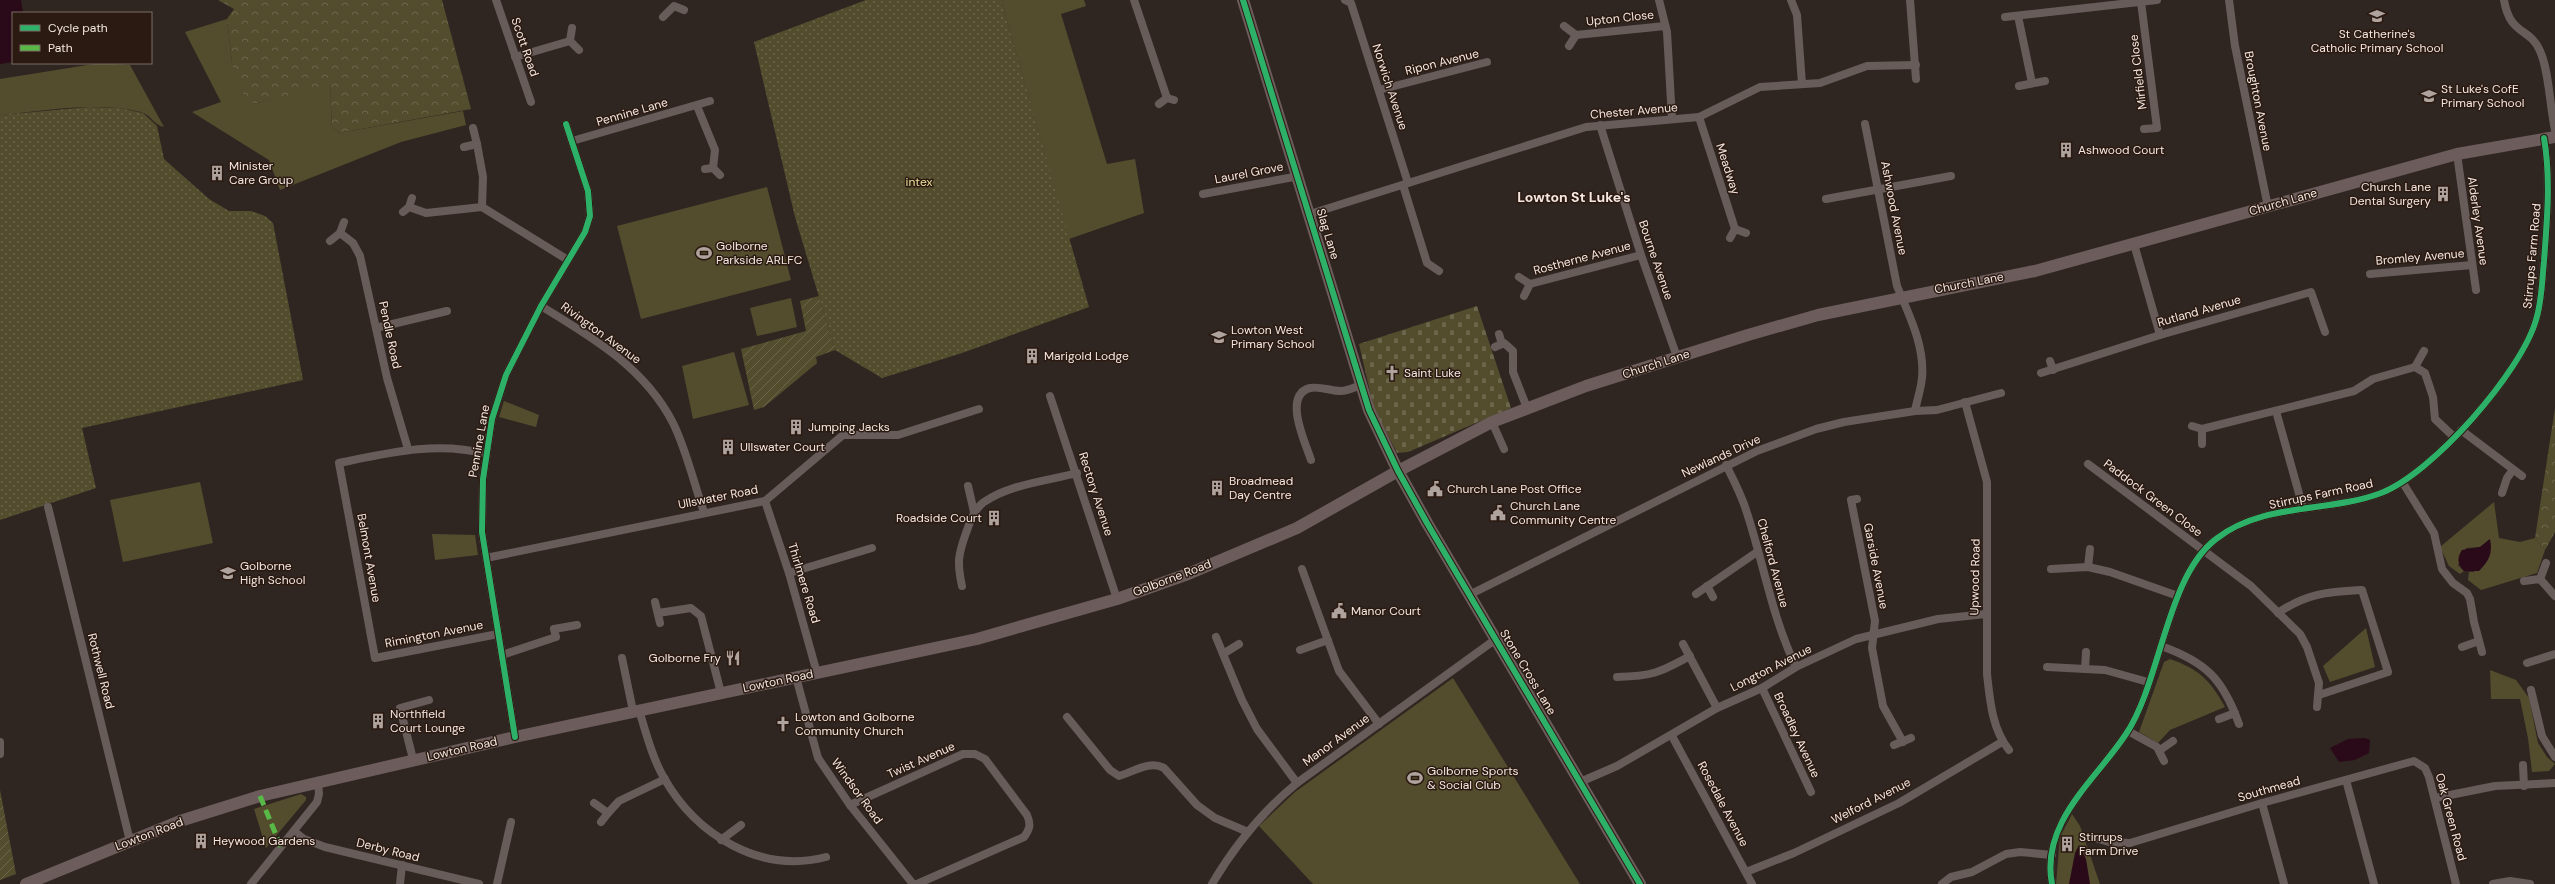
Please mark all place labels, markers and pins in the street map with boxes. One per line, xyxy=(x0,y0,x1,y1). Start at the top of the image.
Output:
school or university icon: St Catherine's Catholic Primary School xyxy=(2368,7,2386,25)
place label: St Catherine's Catholic Primary School xyxy=(2311,26,2443,56)
place label: St Luke's CofE Primary School xyxy=(2441,81,2524,111)
school or university icon: St Luke's CofE Primary School xyxy=(2420,87,2438,105)
building icon: Ashwood Court xyxy=(2057,141,2075,159)
place label: Ashwood Court xyxy=(2078,142,2165,158)
place label: Minister Care Group xyxy=(229,158,293,188)
building icon: Minister Care Group xyxy=(208,164,226,182)
place label: Church Lane Dental Surgery xyxy=(2349,179,2431,209)
building icon: Church Lane Dental Surgery xyxy=(2434,185,2452,203)
place label: Golborne Parkside ARLFC xyxy=(716,238,803,268)
sports icon: Golborne Parkside ARLFC xyxy=(695,244,713,262)
place label: Lowton West Primary School xyxy=(1231,322,1314,352)
school or university icon: Lowton West Primary School xyxy=(1210,328,1228,346)
building icon: Marigold Lodge xyxy=(1023,347,1041,365)
place label: Marigold Lodge xyxy=(1044,348,1129,364)
church icon: Saint Luke xyxy=(1383,364,1401,382)
place label: Saint Luke xyxy=(1404,365,1461,381)
building icon: Jumping Jacks xyxy=(787,418,805,436)
place label: Jumping Jacks xyxy=(808,419,890,435)
building icon: Ullswater Court xyxy=(719,438,737,456)
place label: Ullswater Court xyxy=(740,439,825,455)
place label: Broadmead Day Centre xyxy=(1229,473,1293,503)
building icon: Broadmead Day Centre xyxy=(1208,479,1226,497)
public building icon: Church Lane Post Office xyxy=(1426,480,1444,498)
place label: Church Lane Post Office xyxy=(1447,481,1582,497)
place label: Church Lane Community Centre xyxy=(1510,498,1617,528)
public building icon: Church Lane Community Centre xyxy=(1489,504,1507,522)
building icon: Roadside Court xyxy=(985,509,1003,527)
place label: Roadside Court xyxy=(896,510,982,526)
place label: Golborne High School xyxy=(240,558,305,588)
school or university icon: Golborne High School xyxy=(219,564,237,582)
public building icon: Manor Court xyxy=(1330,602,1348,620)
place label: Manor Court xyxy=(1351,603,1421,619)
restaurant icon: Golborne Fry xyxy=(724,649,742,667)
place label: Golborne Fry xyxy=(649,650,721,666)
place label: Northfield Court Lounge xyxy=(390,706,465,736)
place label: Lowton and Golborne Community Church xyxy=(795,709,915,739)
building icon: Northfield Court Lounge xyxy=(369,712,387,730)
church icon: Lowton and Golborne Community Church xyxy=(774,715,792,733)
place label: Golborne Sports & Social Club xyxy=(1427,763,1519,793)
sports icon: Golborne Sports & Social Club xyxy=(1406,769,1424,787)
place label: Stirrups Farm Drive xyxy=(2079,829,2138,859)
building icon: Heywood Gardens xyxy=(192,832,210,850)
place label: Heywood Gardens xyxy=(213,833,315,849)
building icon: Stirrups Farm Drive xyxy=(2058,835,2076,853)

